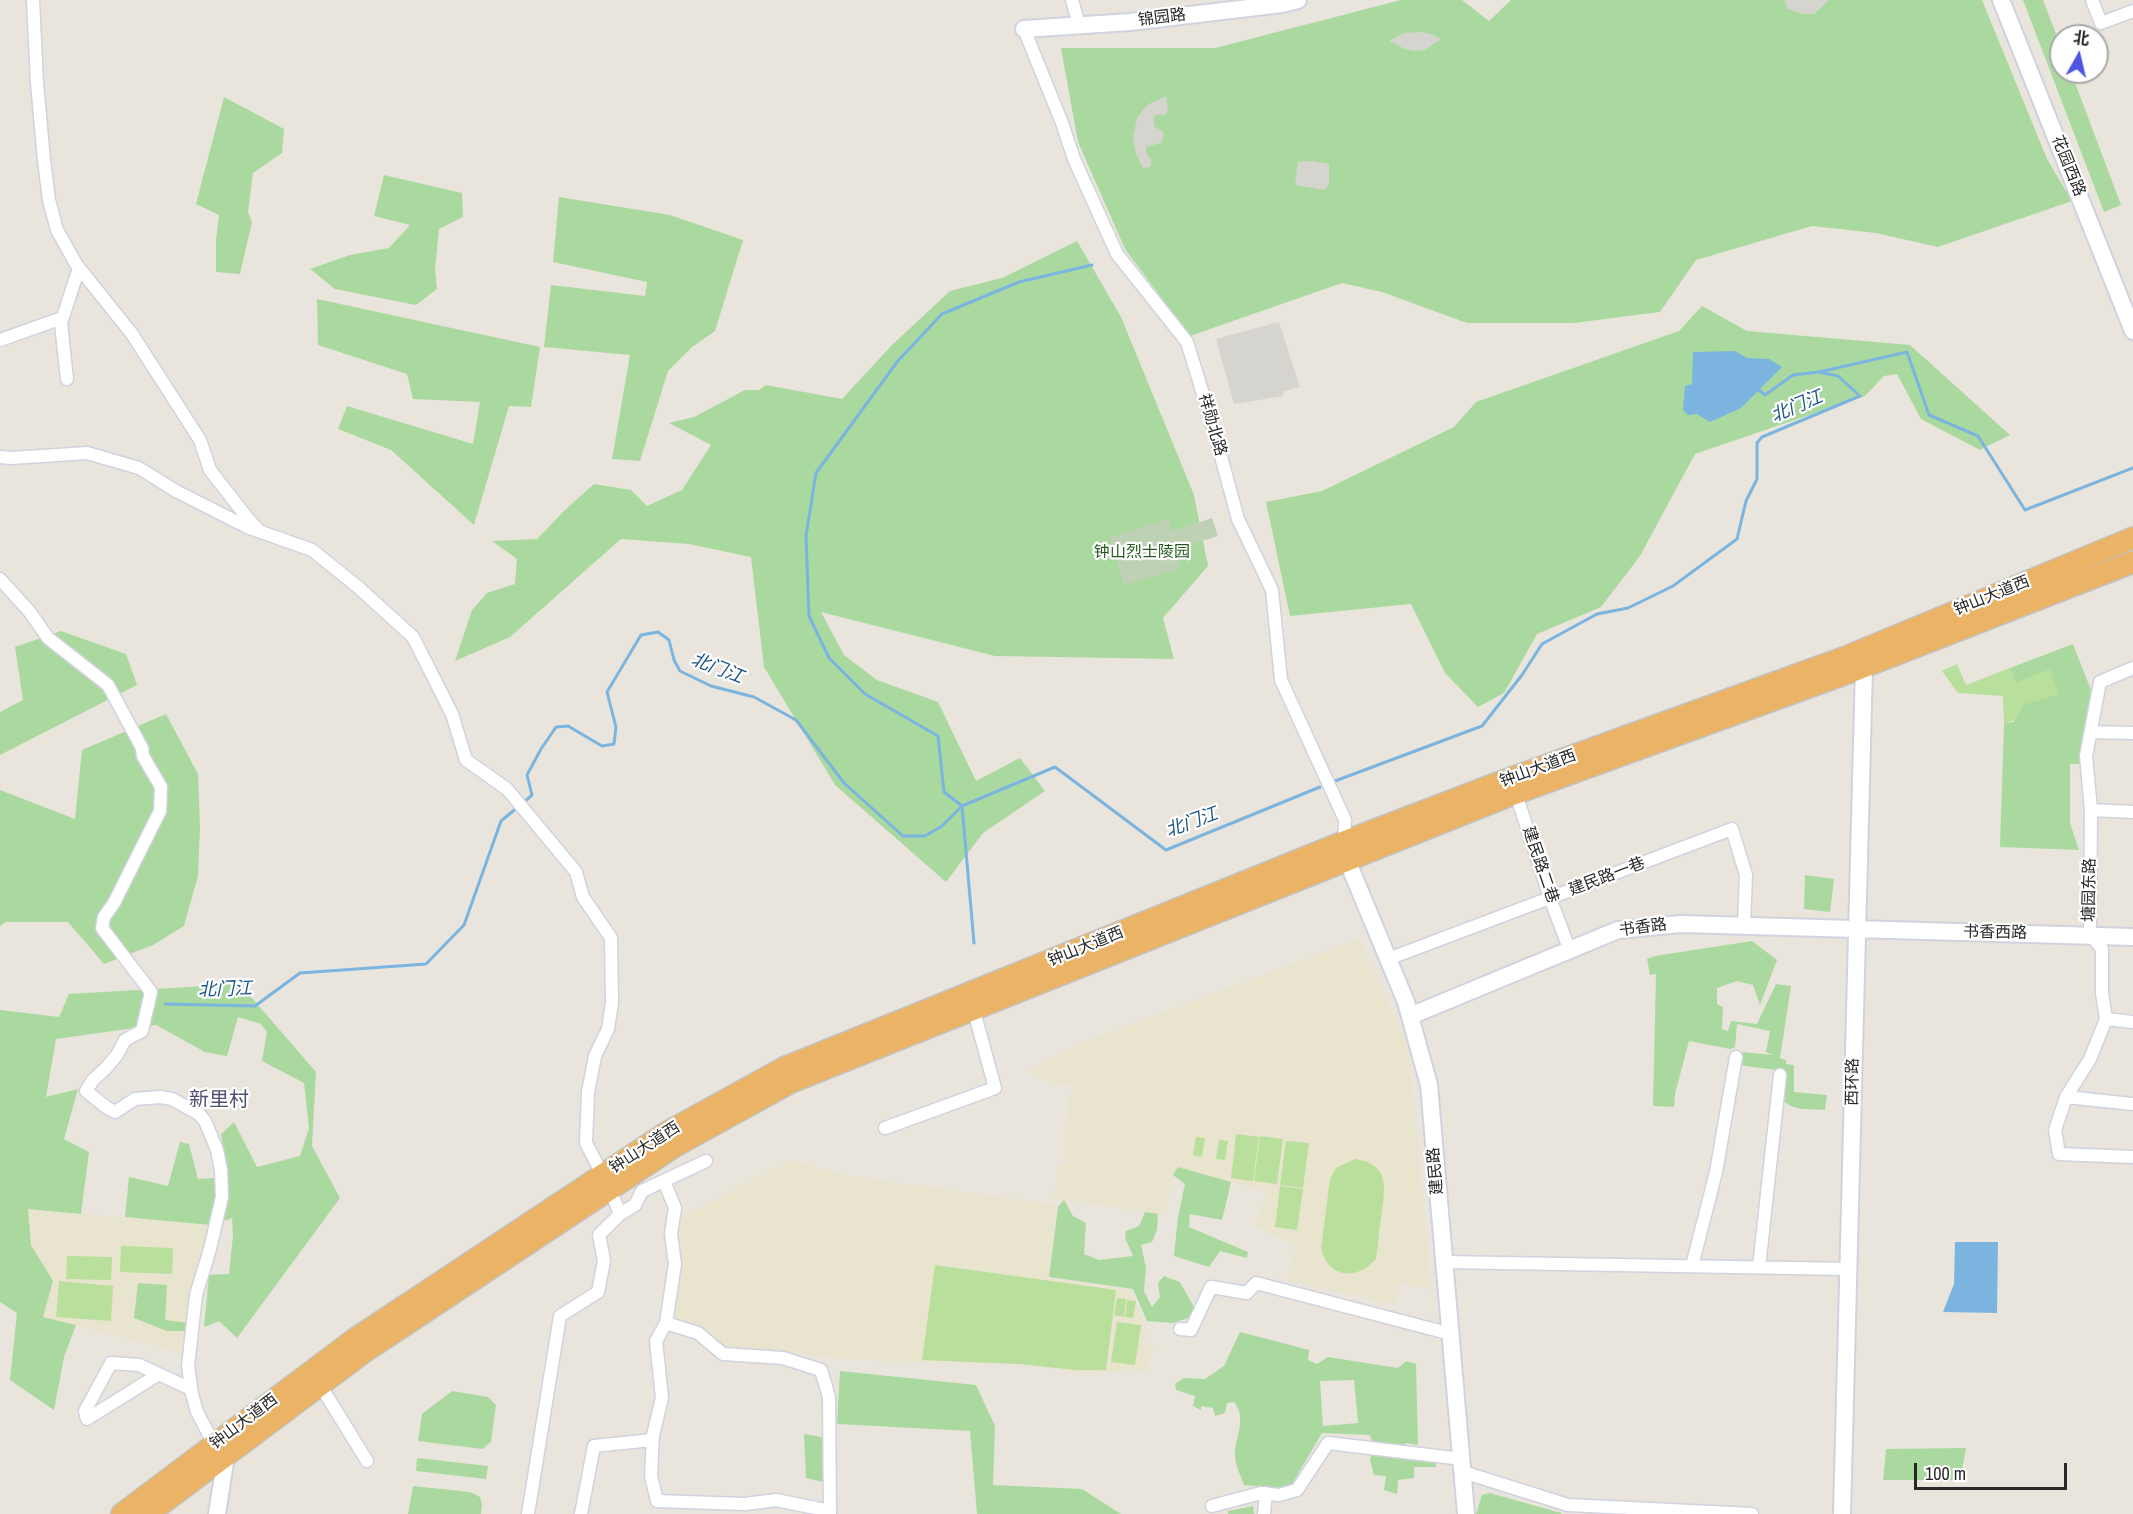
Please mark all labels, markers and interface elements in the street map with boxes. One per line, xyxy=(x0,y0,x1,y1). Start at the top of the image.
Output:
street label: 锦园路 xyxy=(1137,6,1187,30)
north arrow xyxy=(2049,24,2109,84)
text: 北 xyxy=(2072,26,2091,50)
street label: 花园西路 xyxy=(2047,133,2089,199)
water label: 北门江 xyxy=(1768,387,1826,427)
street label: 祥勋北路 xyxy=(1194,392,1230,458)
park label: 钟山烈士陵园 xyxy=(1094,543,1190,563)
street label: 钟山大道西 xyxy=(1951,572,2033,620)
water label: 北门江 xyxy=(688,649,746,689)
street label: 钟山大道西 xyxy=(1497,746,1579,792)
water label: 北门江 xyxy=(1163,804,1221,842)
street label: 建民路二巷 xyxy=(1518,824,1562,906)
street label: 建民路一巷 xyxy=(1566,854,1648,900)
street label: 塘园东路 xyxy=(2080,858,2100,922)
street label: 书香路 xyxy=(1618,915,1668,941)
street label: 钟山大道西 xyxy=(1045,923,1127,971)
street label: 书香西路 xyxy=(1963,923,2027,943)
water label: 北门江 xyxy=(198,978,252,1002)
street label: 西环路 xyxy=(1843,1058,1863,1106)
district label: 新里村 xyxy=(189,1089,249,1113)
street label: 钟山大道西 xyxy=(606,1118,684,1178)
street label: 建民路 xyxy=(1424,1146,1448,1196)
street label: 钟山大道西 xyxy=(206,1390,282,1454)
scale bar xyxy=(1917,1451,2070,1489)
text: 100 m xyxy=(1925,1461,1966,1486)

